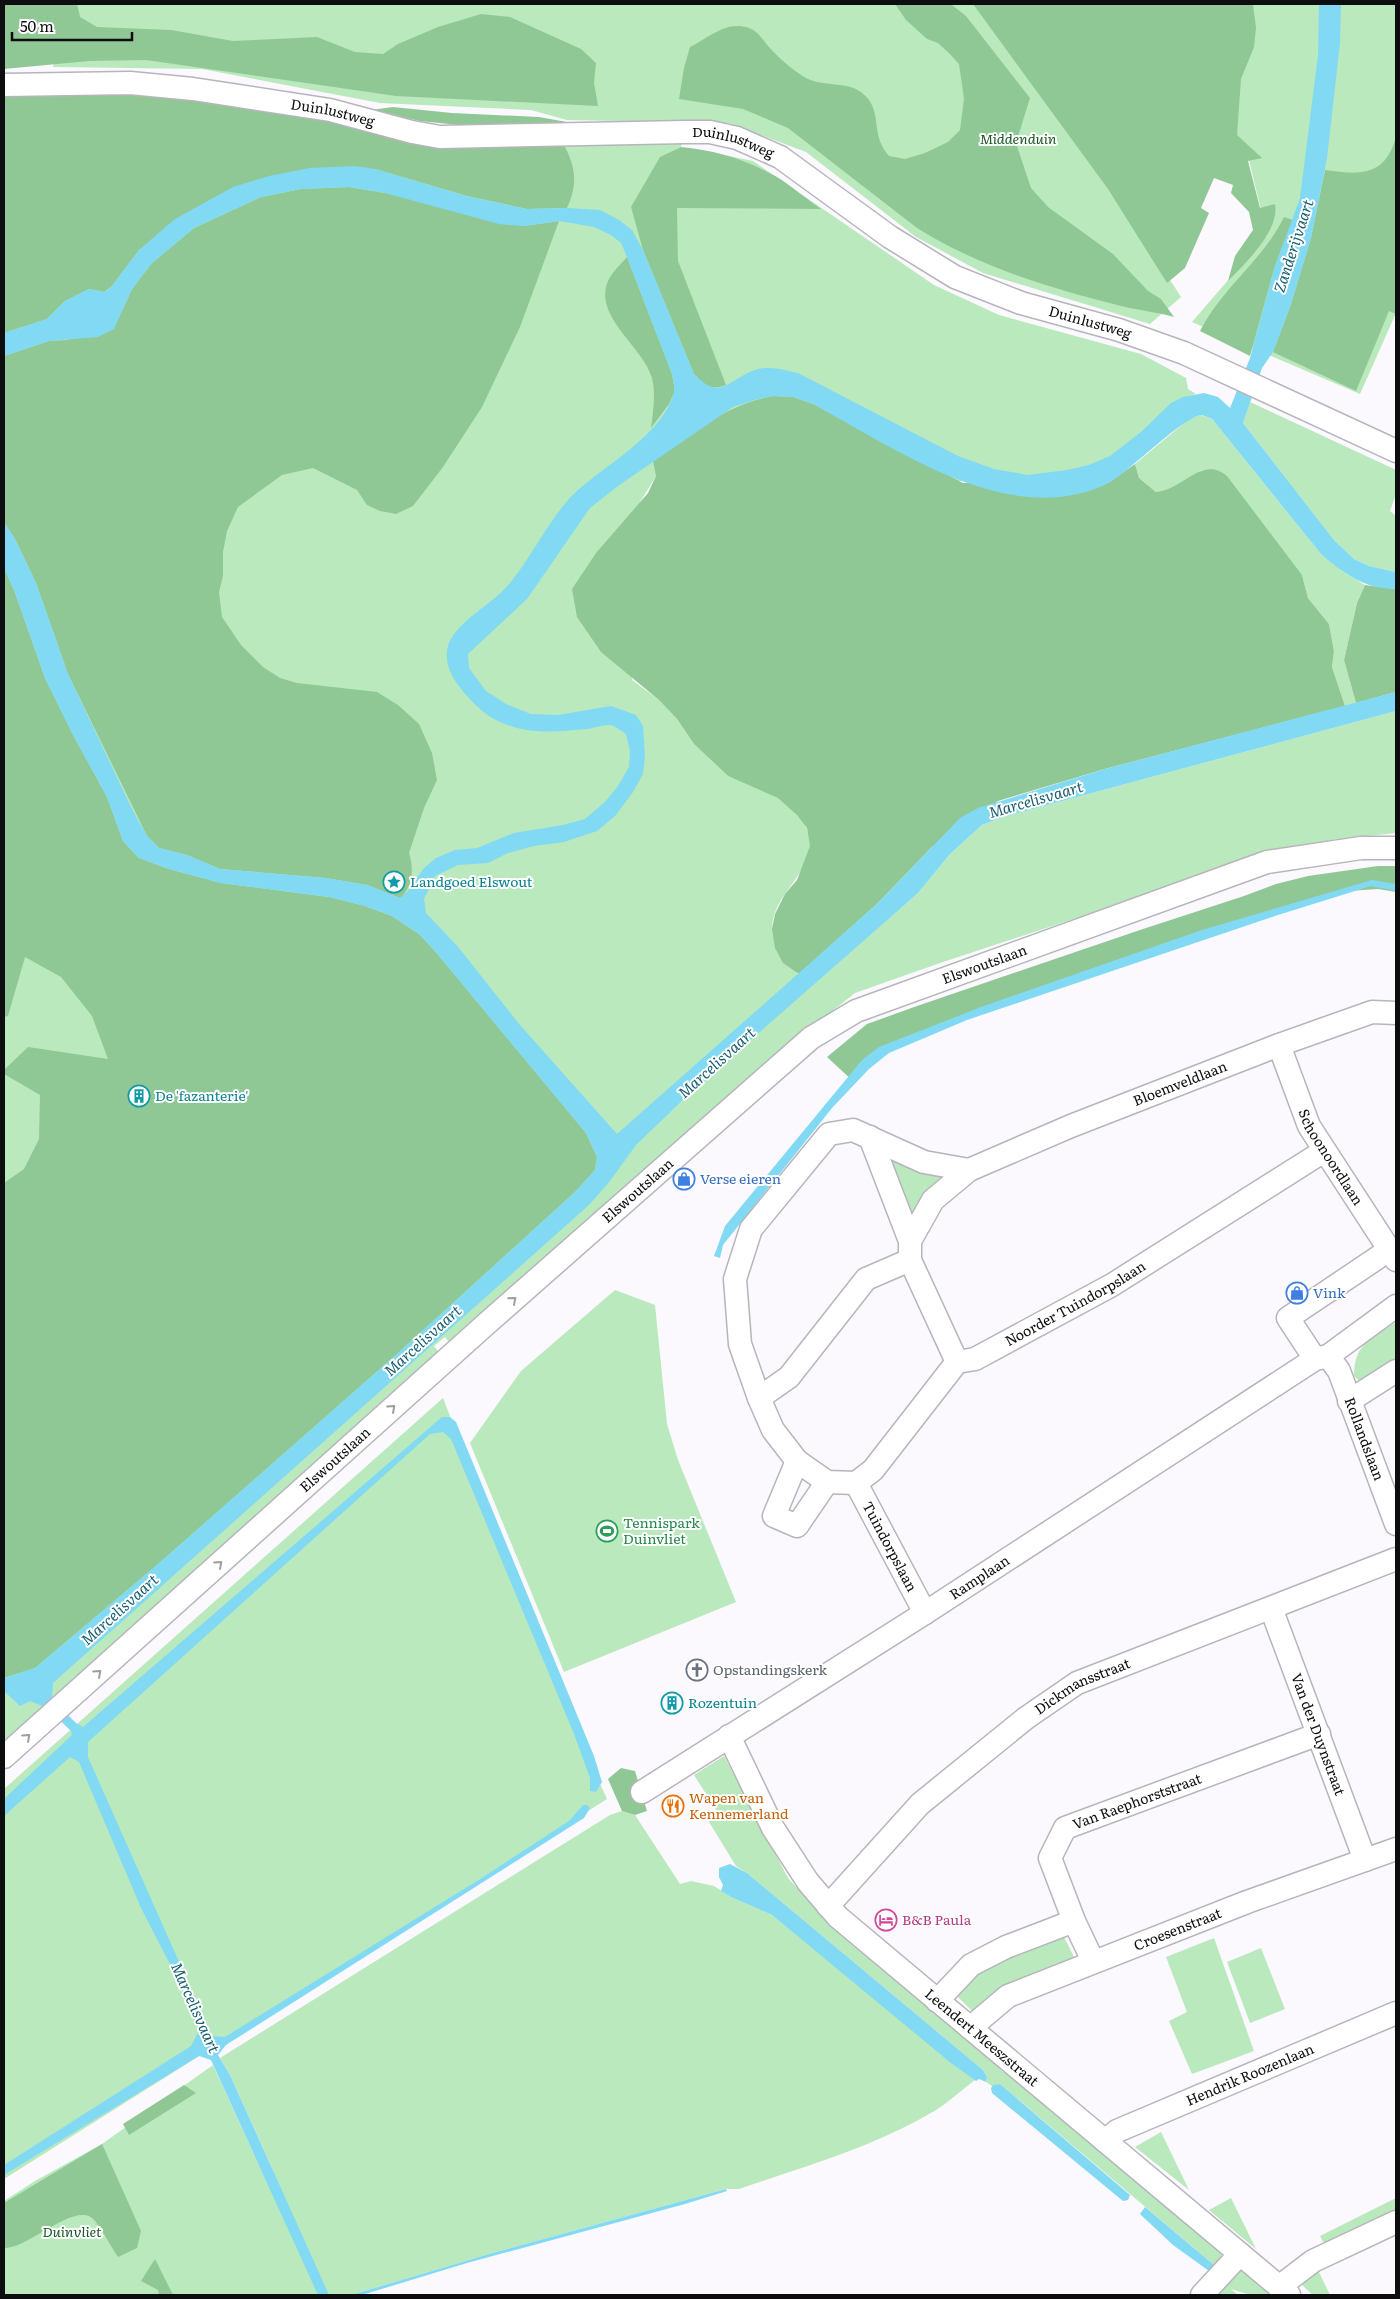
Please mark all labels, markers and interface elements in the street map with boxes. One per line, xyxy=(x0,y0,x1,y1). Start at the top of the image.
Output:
scale bar xyxy=(12,10,132,42)
text: 50 m xyxy=(20,14,54,37)
street label: Duinlustweg xyxy=(289,93,377,131)
street label: Duinlustweg xyxy=(692,121,778,162)
park label: Middenduin xyxy=(980,128,1057,148)
water label: Zanderijvaart xyxy=(1267,196,1318,295)
street label: Duinlustweg xyxy=(1047,300,1135,343)
water label: Marcelisvaart xyxy=(986,774,1085,823)
place icon: Landgoed Elswout xyxy=(382,870,406,894)
place label: Landgoed Elswout xyxy=(410,871,533,891)
street label: Elswoutslaan xyxy=(939,939,1029,988)
water label: Marcelisvaart xyxy=(672,1021,760,1103)
street label: Bloemveldlaan xyxy=(1130,1055,1230,1110)
building icon: De 'fazanterie' xyxy=(127,1084,151,1108)
place label: De 'fazanterie' xyxy=(155,1085,249,1105)
street label: Schoonoordlaan xyxy=(1294,1106,1369,1209)
street label: Elswoutslaan xyxy=(597,1153,677,1227)
shop icon: Verse eieren xyxy=(672,1167,696,1191)
place label: Verse eieren xyxy=(700,1168,781,1188)
street label: Noorder Tuindorpslaan xyxy=(1001,1255,1149,1350)
shop icon: Vink xyxy=(1285,1281,1309,1305)
place label: Vink xyxy=(1313,1282,1346,1302)
one-way arrow xyxy=(508,1297,517,1306)
water label: Marcelisvaart xyxy=(378,1299,466,1381)
street label: Rollandslaan xyxy=(1341,1394,1390,1483)
one-way arrow xyxy=(387,1405,396,1414)
street label: Elswoutslaan xyxy=(295,1422,374,1496)
street label: Tuindorpslaan xyxy=(858,1497,923,1595)
place label: Tennispark Duinvliet xyxy=(623,1512,700,1548)
sports icon: Tennispark Duinvliet xyxy=(595,1519,619,1543)
street label: Ramplaan xyxy=(945,1550,1013,1604)
one-way arrow xyxy=(214,1561,223,1570)
water label: Marcelisvaart xyxy=(75,1568,163,1650)
street label: Dickmansstraat xyxy=(1030,1652,1133,1718)
church icon: Opstandingskerk xyxy=(685,1658,709,1682)
place label: Opstandingskerk xyxy=(713,1659,828,1679)
one-way arrow xyxy=(93,1669,102,1678)
street label: Van der Duynstraat xyxy=(1287,1670,1351,1798)
building icon: Rozentuin xyxy=(660,1691,684,1715)
place label: Rozentuin xyxy=(688,1692,757,1712)
one-way arrow xyxy=(21,1734,30,1743)
street label: Van Raephorststraat xyxy=(1069,1767,1204,1833)
place label: Wapen van Kennemerland xyxy=(689,1787,789,1823)
restaurant icon: Wapen van Kennemerland xyxy=(661,1794,685,1818)
street label: Croesenstraat xyxy=(1131,1902,1224,1955)
hotel icon: B&B Paula xyxy=(874,1908,898,1932)
place label: B&B Paula xyxy=(902,1909,972,1929)
water label: Marcelisvaart xyxy=(166,1958,227,2056)
street label: Leendert Meeszstraat xyxy=(921,1983,1044,2091)
street label: Hendrik Roozenlaan xyxy=(1182,2038,1317,2110)
park label: Duinvliet xyxy=(42,2221,102,2241)

